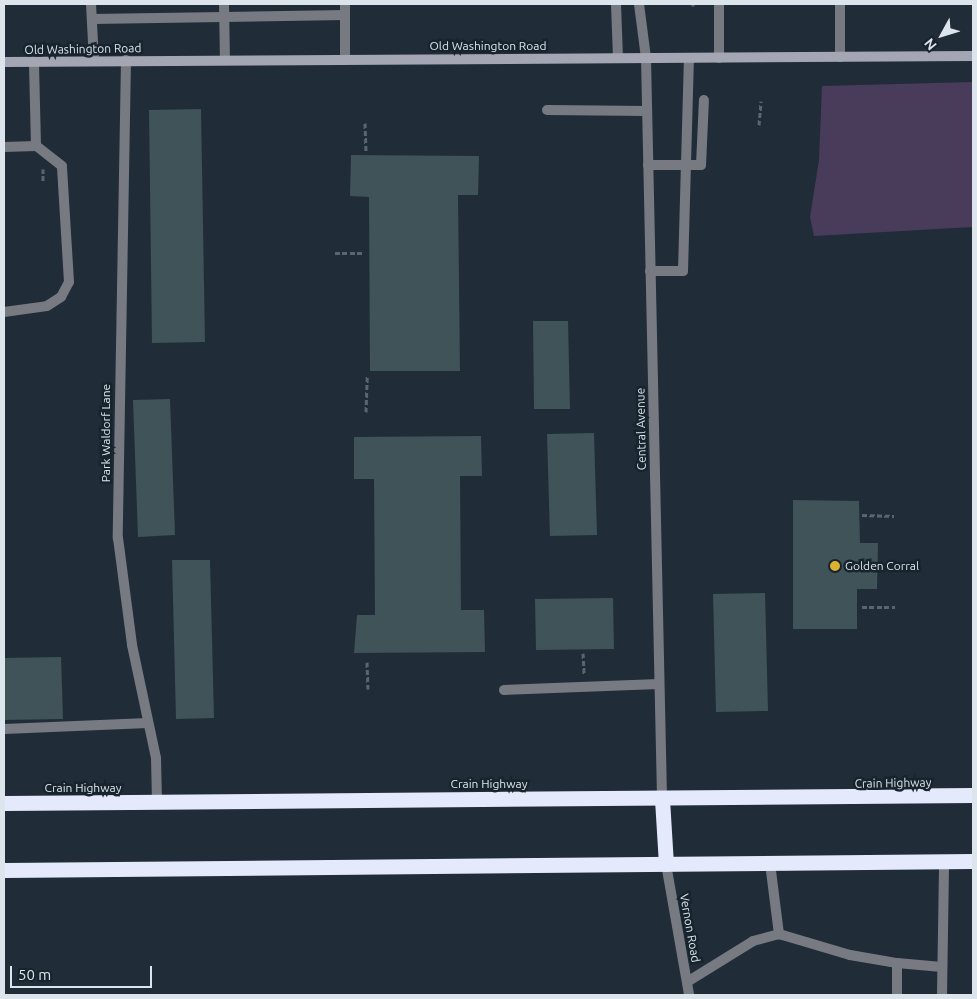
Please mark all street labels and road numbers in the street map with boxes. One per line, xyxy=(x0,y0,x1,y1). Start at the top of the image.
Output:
street label: Old Washington Road xyxy=(430,39,546,53)
street label: Old Washington Road xyxy=(24,41,142,57)
street label: Park Waldorf Lane xyxy=(99,384,113,482)
street label: Central Avenue xyxy=(633,388,649,470)
street label: Crain Highway xyxy=(854,775,932,791)
street label: Crain Highway xyxy=(451,777,527,791)
street label: Crain Highway xyxy=(45,781,121,795)
street label: Vernon Road xyxy=(677,893,703,963)

